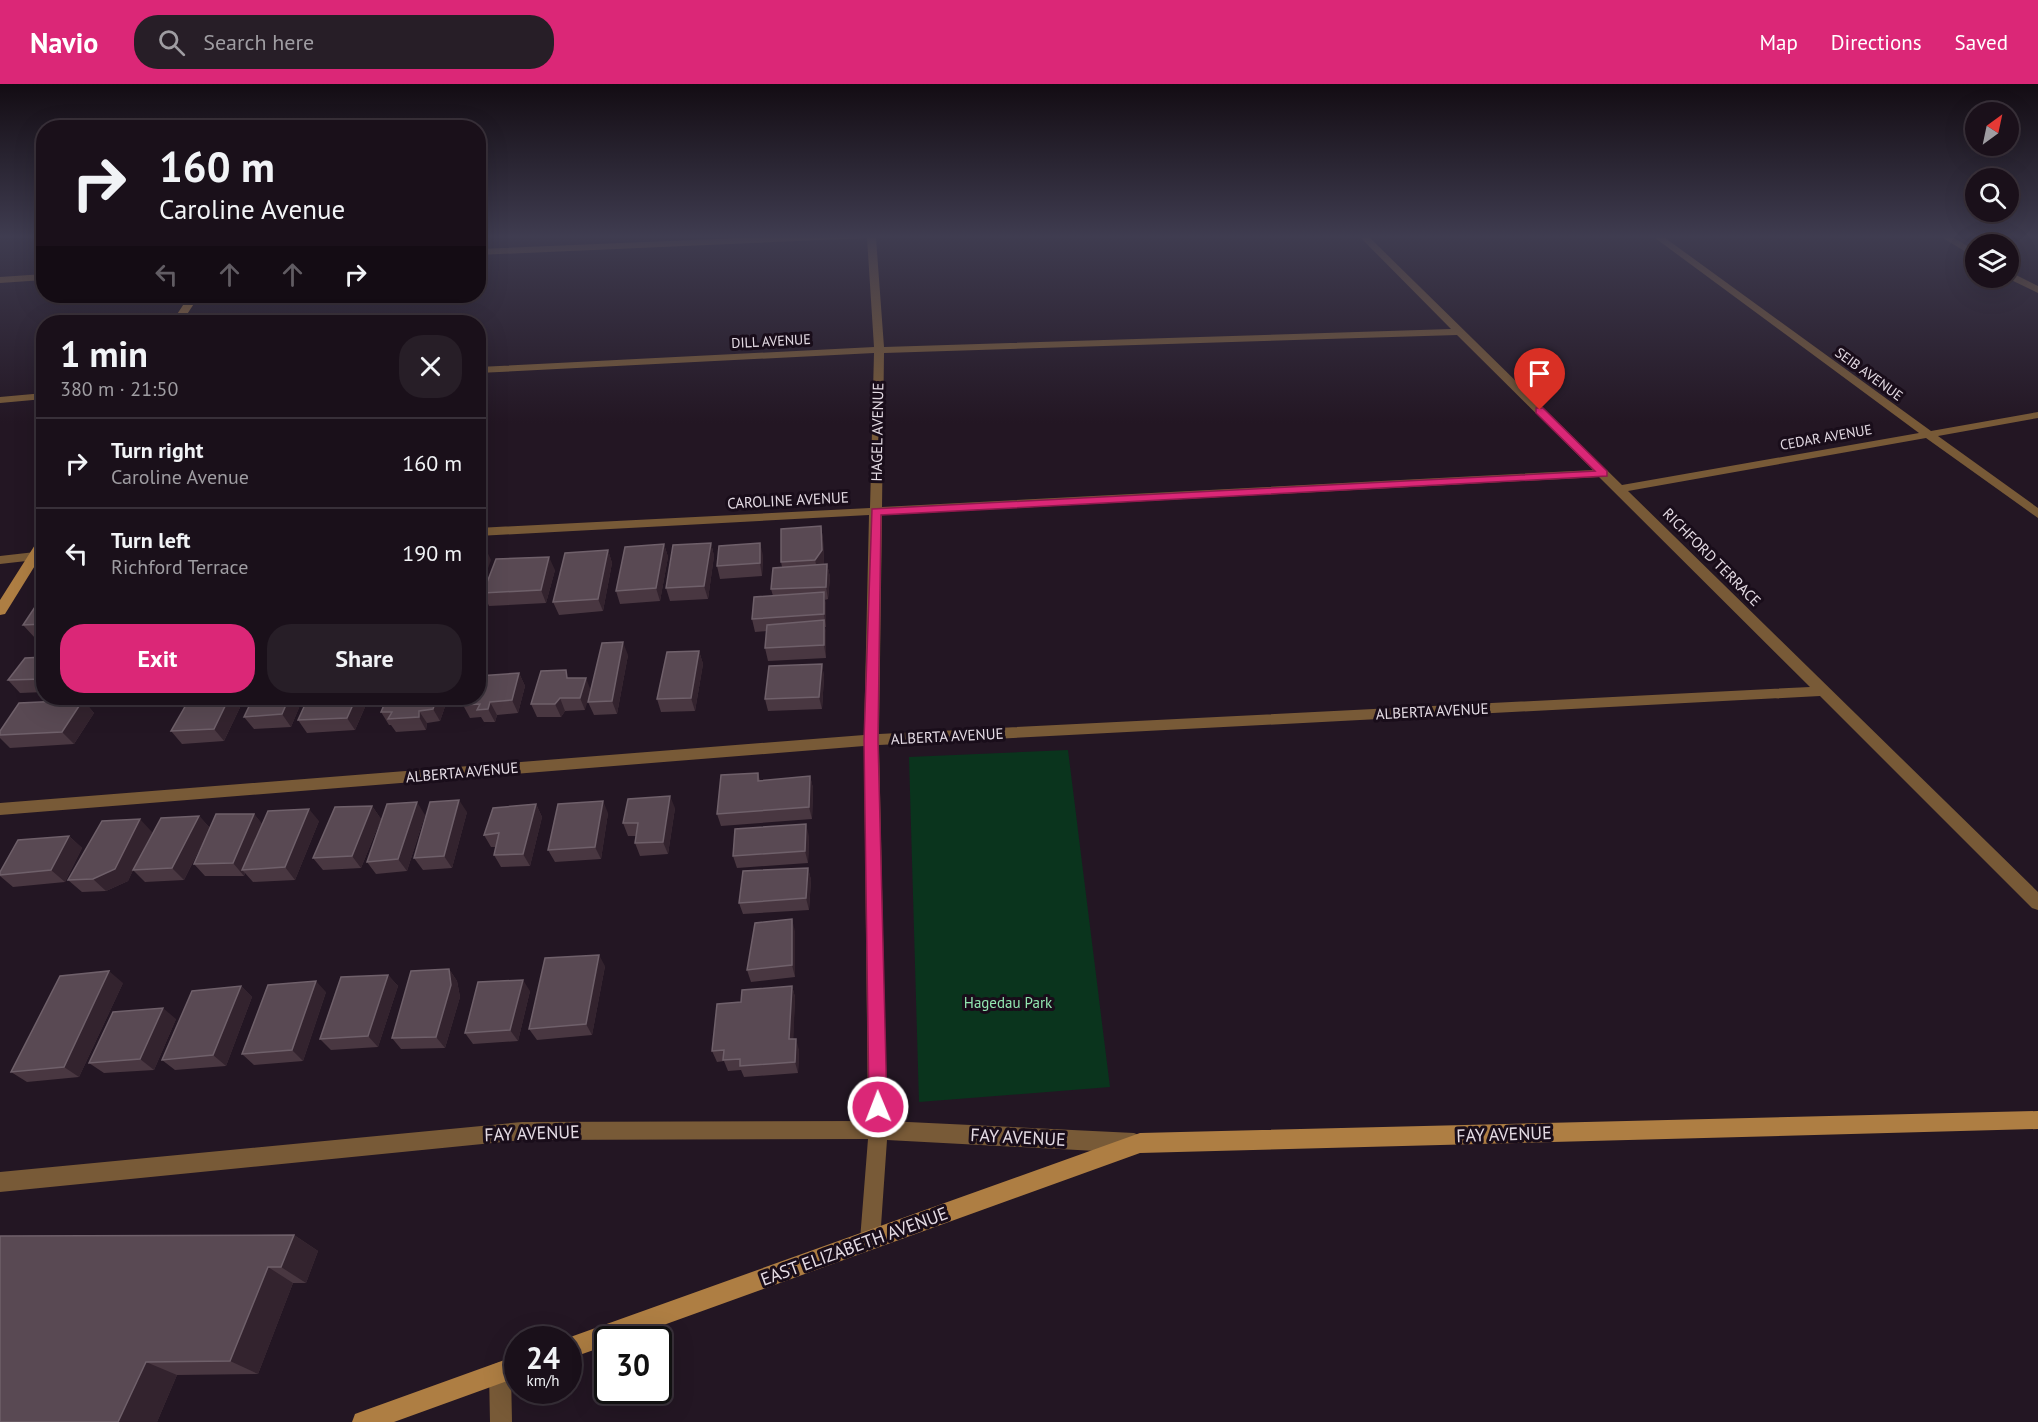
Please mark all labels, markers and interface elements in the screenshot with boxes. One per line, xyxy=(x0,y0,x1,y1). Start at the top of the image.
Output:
search box xyxy=(134,15,554,69)
text: Navio xyxy=(30,24,98,61)
icon: search xyxy=(155,26,188,59)
text: Search here xyxy=(203,28,314,56)
text: Map xyxy=(1759,29,1798,56)
text: Directions xyxy=(1831,29,1922,56)
text: Saved xyxy=(1955,29,2008,56)
north arrow xyxy=(1965,102,2019,156)
map controls xyxy=(1965,102,2019,288)
text: 160 m xyxy=(159,139,275,194)
icon: right xyxy=(60,144,138,222)
button: search xyxy=(1965,168,2019,222)
text: Caroline Avenue xyxy=(159,192,345,226)
button: layers xyxy=(1965,234,2019,288)
icon: left xyxy=(150,258,183,291)
icon: ahead xyxy=(213,258,246,291)
icon: ahead xyxy=(276,258,309,291)
icon: right xyxy=(339,258,372,291)
text: 1 min xyxy=(60,330,148,377)
street label: DILL AVENUE xyxy=(731,330,811,352)
button: close xyxy=(399,335,462,398)
street label: SEIB AVENUE xyxy=(1832,343,1906,405)
pin xyxy=(1514,348,1565,410)
icon: arrive xyxy=(1523,357,1556,390)
text: 380 m · 21:50 xyxy=(60,376,178,402)
street label: HAGEL AVENUE xyxy=(867,382,887,482)
street label: CEDAR AVENUE xyxy=(1779,420,1873,454)
text: Turn right xyxy=(111,436,203,464)
icon: right xyxy=(60,447,93,480)
text: 160 m xyxy=(402,449,462,477)
text: Caroline Avenue xyxy=(111,464,249,490)
street label: CAROLINE AVENUE xyxy=(727,487,849,513)
street label: RICHFORD TERRACE xyxy=(1659,504,1765,610)
text: Turn left xyxy=(111,526,191,554)
icon: left xyxy=(60,537,93,570)
text: 190 m xyxy=(402,539,462,567)
text: Richford Terrace xyxy=(111,554,248,580)
button: Exit xyxy=(60,624,255,693)
button: Share xyxy=(267,624,462,693)
street label: ALBERTA AVENUE xyxy=(1375,699,1489,723)
street label: ALBERTA AVENUE xyxy=(890,724,1004,748)
street label: ALBERTA AVENUE xyxy=(405,758,519,786)
park label: Hagedau Park xyxy=(964,993,1053,1012)
position arrow xyxy=(846,1075,910,1139)
street label: FAY AVENUE xyxy=(484,1120,580,1146)
street label: FAY AVENUE xyxy=(1456,1121,1552,1147)
street label: FAY AVENUE xyxy=(970,1123,1066,1151)
street label: EAST ELIZABETH AVENUE xyxy=(757,1201,951,1291)
speed limit sign: 30 xyxy=(594,1326,672,1404)
text: 24 xyxy=(526,1338,560,1377)
text: km/h xyxy=(527,1371,559,1390)

